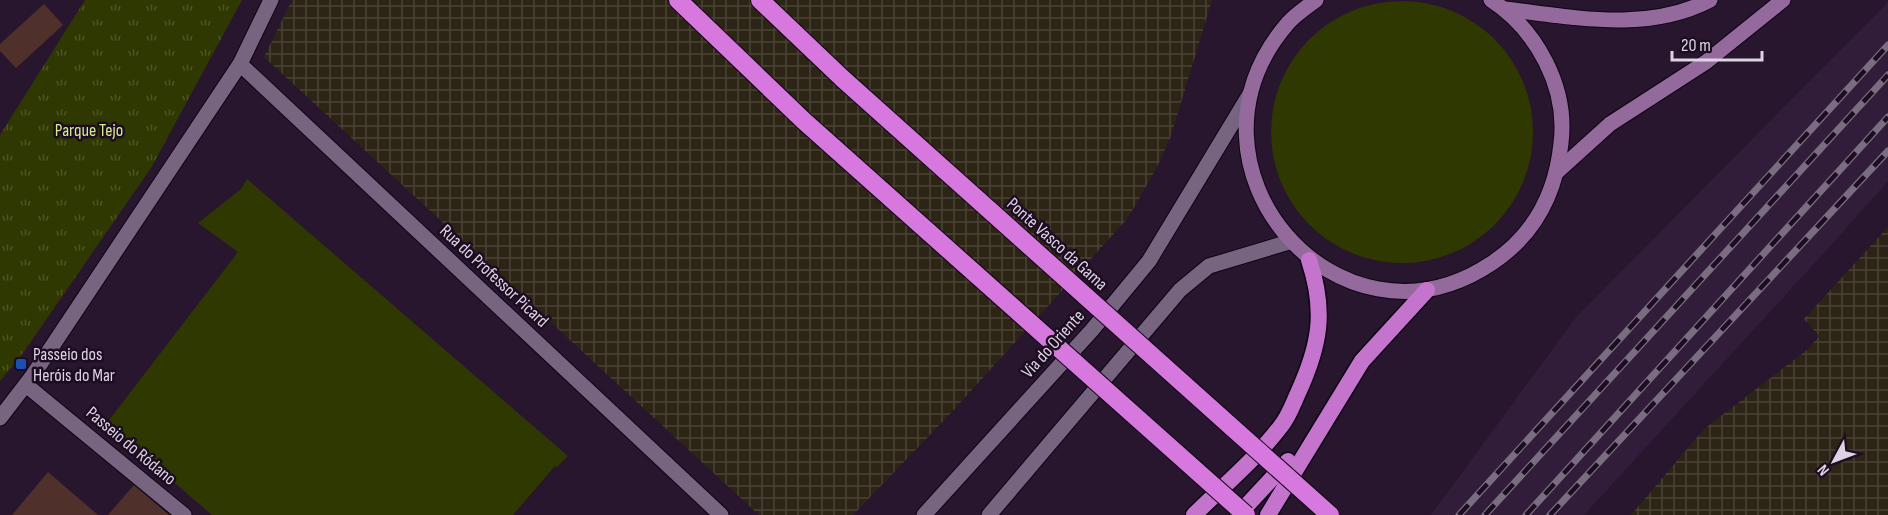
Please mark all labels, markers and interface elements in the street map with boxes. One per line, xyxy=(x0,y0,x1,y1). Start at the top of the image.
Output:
scale bar xyxy=(1672,24,1762,62)
text: 20 m xyxy=(1681,35,1711,56)
park label: Parque Tejo xyxy=(55,120,123,141)
street label: Ponte Vasco da Gama xyxy=(1002,193,1112,295)
street label: Rua do Professor Picard xyxy=(435,220,553,332)
street label: Via do Oriente xyxy=(1017,306,1089,382)
place label: Passeio dos Heróis do Mar xyxy=(33,344,115,386)
marker: Passeio dos Heróis do Mar xyxy=(14,357,28,371)
street label: Passeio do Ródano xyxy=(82,402,180,490)
north arrow xyxy=(1804,431,1864,491)
text: N xyxy=(1814,460,1834,479)

